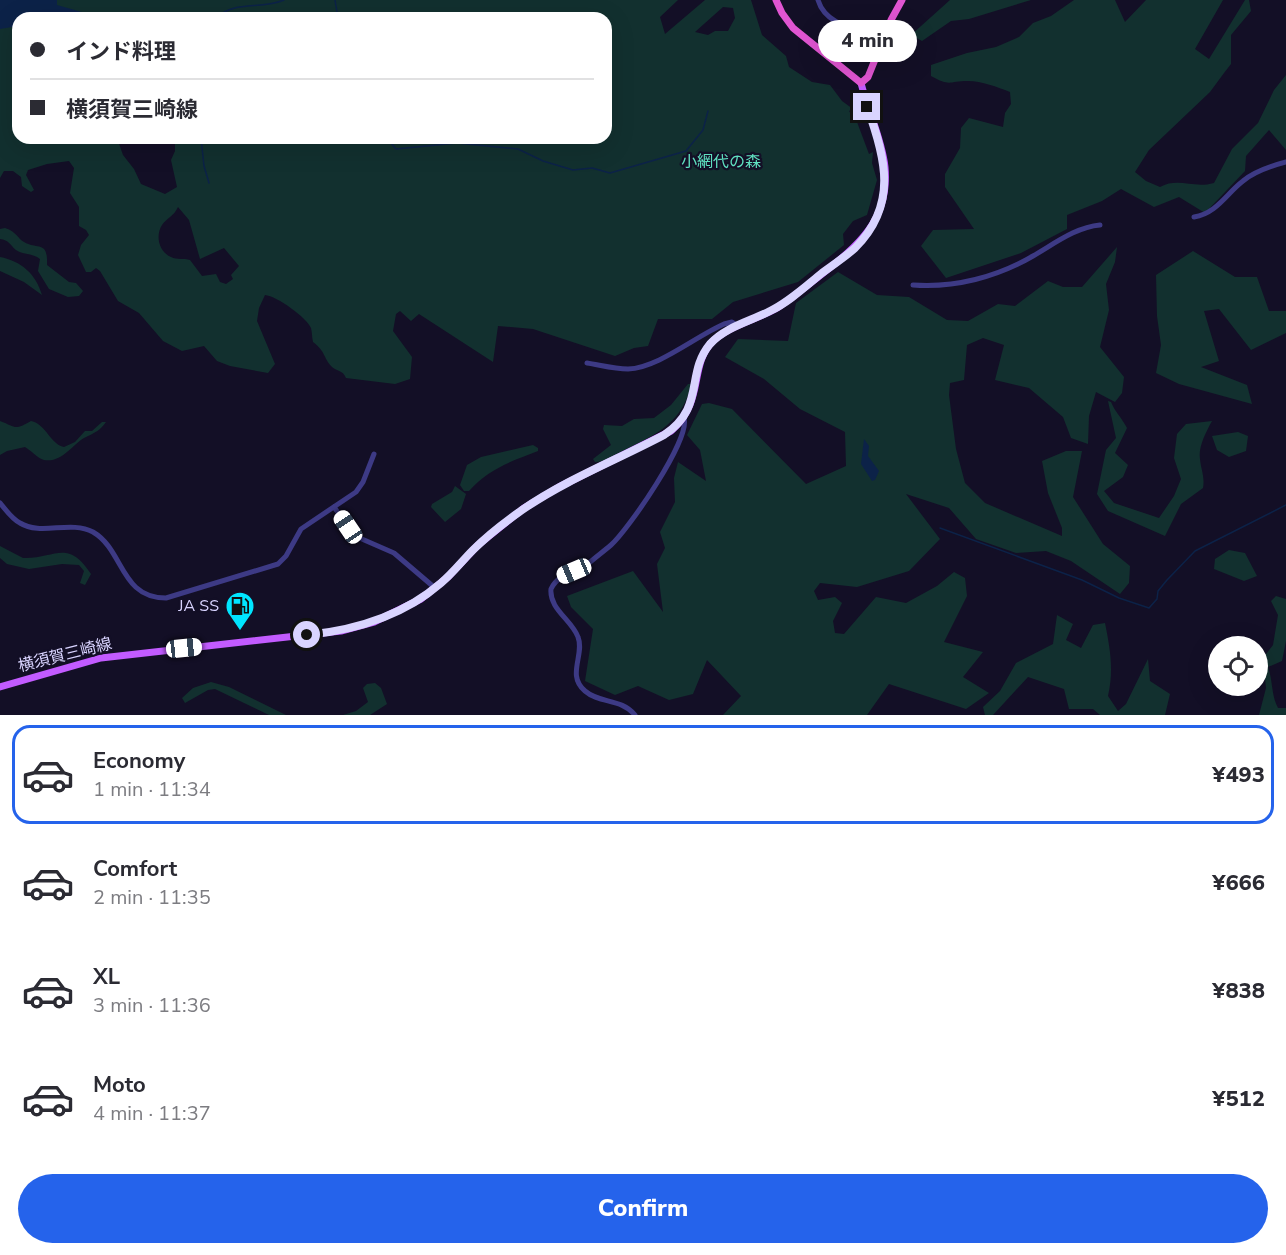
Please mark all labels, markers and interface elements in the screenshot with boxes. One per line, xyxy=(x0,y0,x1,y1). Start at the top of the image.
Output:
callout: 4 min xyxy=(818,20,916,62)
text: 4 min xyxy=(841,27,894,54)
text: インド料理 xyxy=(66,37,176,67)
route end xyxy=(853,93,880,120)
text: 横須賀三崎線 xyxy=(66,95,198,125)
park label: 小網代の森 xyxy=(681,151,761,173)
car xyxy=(330,507,366,547)
car xyxy=(554,556,594,586)
fuel station icon: JA SS xyxy=(224,590,256,632)
place label: JA SS xyxy=(177,595,219,617)
route start xyxy=(293,621,320,648)
street label: 横須賀三崎線 xyxy=(16,633,114,677)
map controls xyxy=(1208,636,1268,696)
button: locate xyxy=(1208,636,1268,696)
car xyxy=(165,637,203,659)
text: Economy xyxy=(93,746,185,776)
icon: car xyxy=(21,748,75,802)
text: ¥493 xyxy=(1212,760,1265,790)
text: 1 min · 11:34 xyxy=(93,776,211,803)
text: Comfort xyxy=(93,854,177,884)
icon: car xyxy=(21,856,75,910)
text: ¥666 xyxy=(1212,868,1265,898)
text: 2 min · 11:35 xyxy=(93,884,211,911)
text: XL xyxy=(93,962,120,992)
icon: car xyxy=(21,964,75,1018)
text: ¥838 xyxy=(1212,976,1265,1006)
text: 3 min · 11:36 xyxy=(93,992,211,1019)
text: Moto xyxy=(93,1070,146,1100)
icon: car xyxy=(21,1072,75,1126)
text: ¥512 xyxy=(1212,1084,1265,1114)
text: 4 min · 11:37 xyxy=(93,1100,211,1127)
button: Confirm xyxy=(18,1174,1268,1243)

